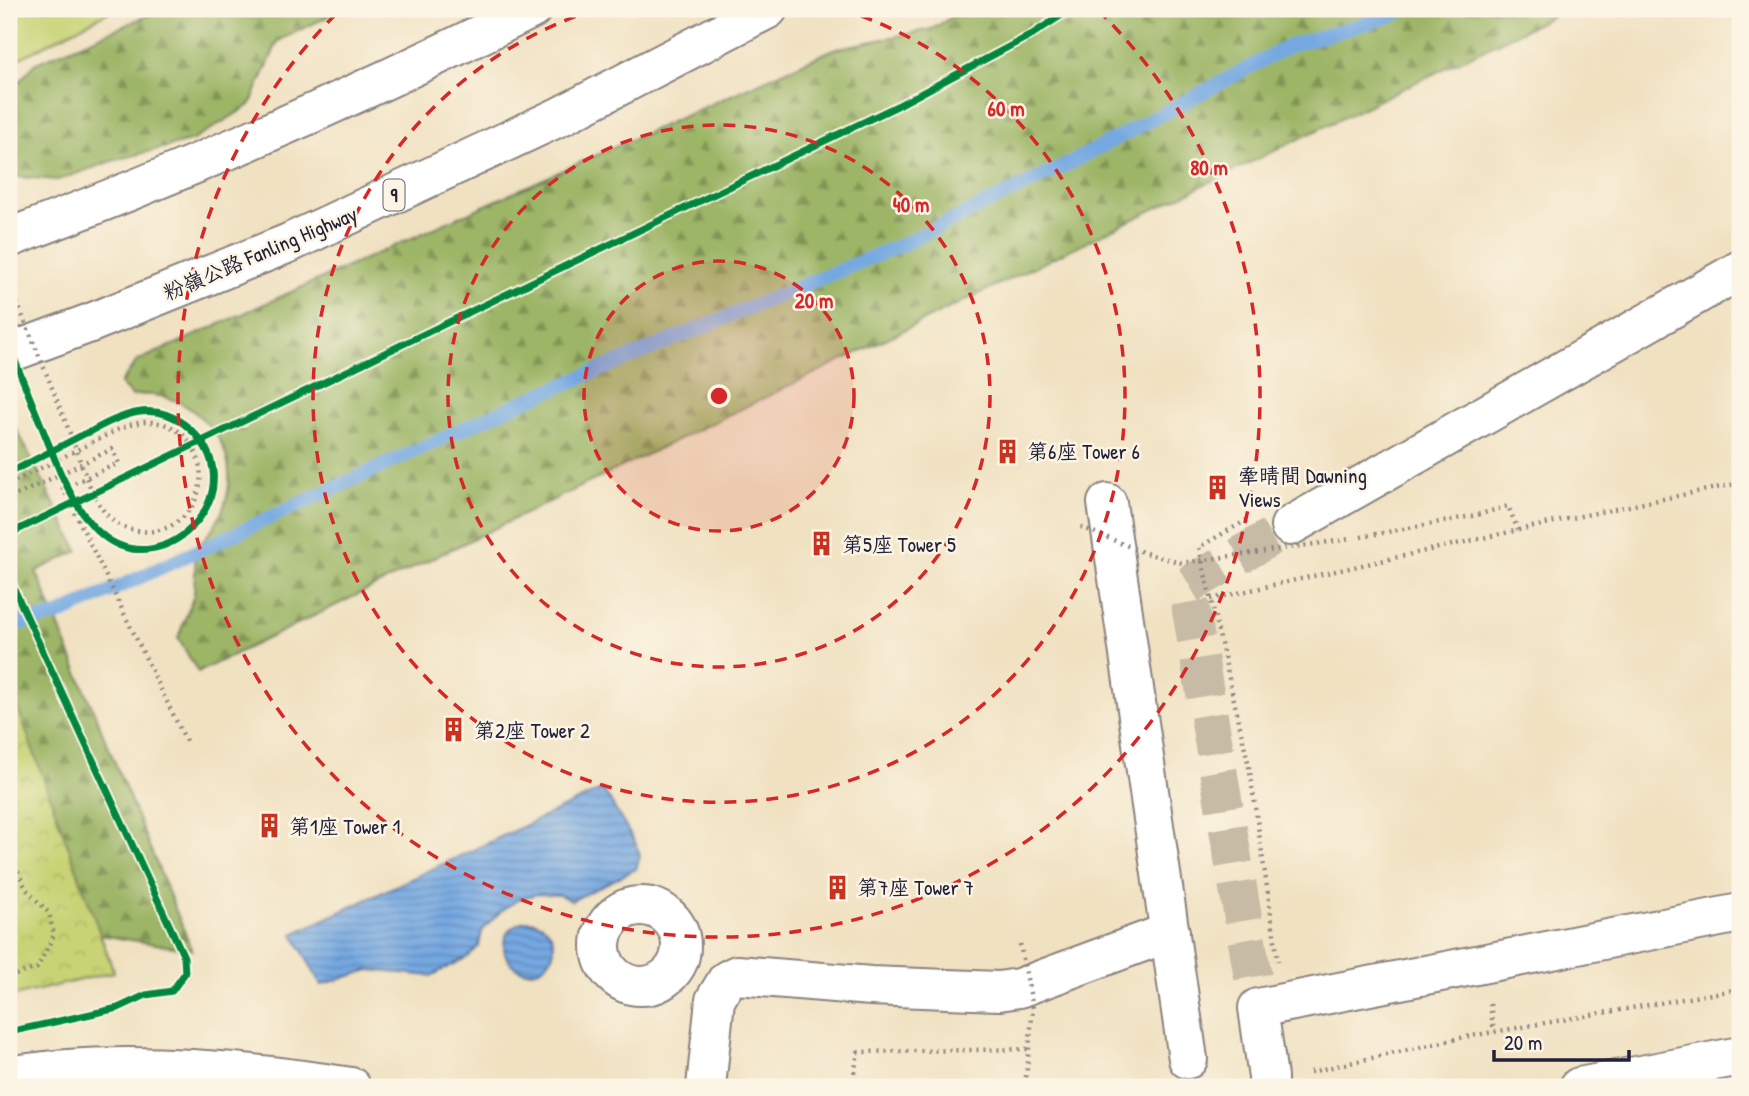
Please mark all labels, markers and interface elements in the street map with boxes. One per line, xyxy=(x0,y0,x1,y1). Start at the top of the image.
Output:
text: 60 m xyxy=(988,94,1024,123)
text: 80 m xyxy=(1190,153,1228,182)
road number: 9 xyxy=(384,180,404,210)
text: 40 m xyxy=(893,190,929,219)
street label: 粉嶺公路 Fanling Highway xyxy=(159,199,361,307)
text: 20 m xyxy=(795,286,833,315)
centre of rings xyxy=(707,384,731,408)
building icon: 第6座 Tower 6 xyxy=(993,437,1021,465)
place label: 第6座 Tower 6 xyxy=(1027,437,1140,466)
place label: 牽晴間 Dawning Views xyxy=(1238,461,1367,514)
building icon: 牽晴間 Dawning Views xyxy=(1204,473,1232,501)
building icon: 第5座 Tower 5 xyxy=(808,530,836,558)
place label: 第5座 Tower 5 xyxy=(842,530,956,559)
building icon: 第2座 Tower 2 xyxy=(440,716,468,744)
place label: 第2座 Tower 2 xyxy=(474,716,590,745)
building icon: 第1座 Tower 1 xyxy=(255,812,283,840)
place label: 第1座 Tower 1 xyxy=(289,812,400,841)
building icon: 第7座 Tower 7 xyxy=(823,873,851,901)
place label: 第7座 Tower 7 xyxy=(857,873,974,902)
scale bar xyxy=(1494,1019,1628,1063)
text: 20 m xyxy=(1504,1028,1542,1057)

